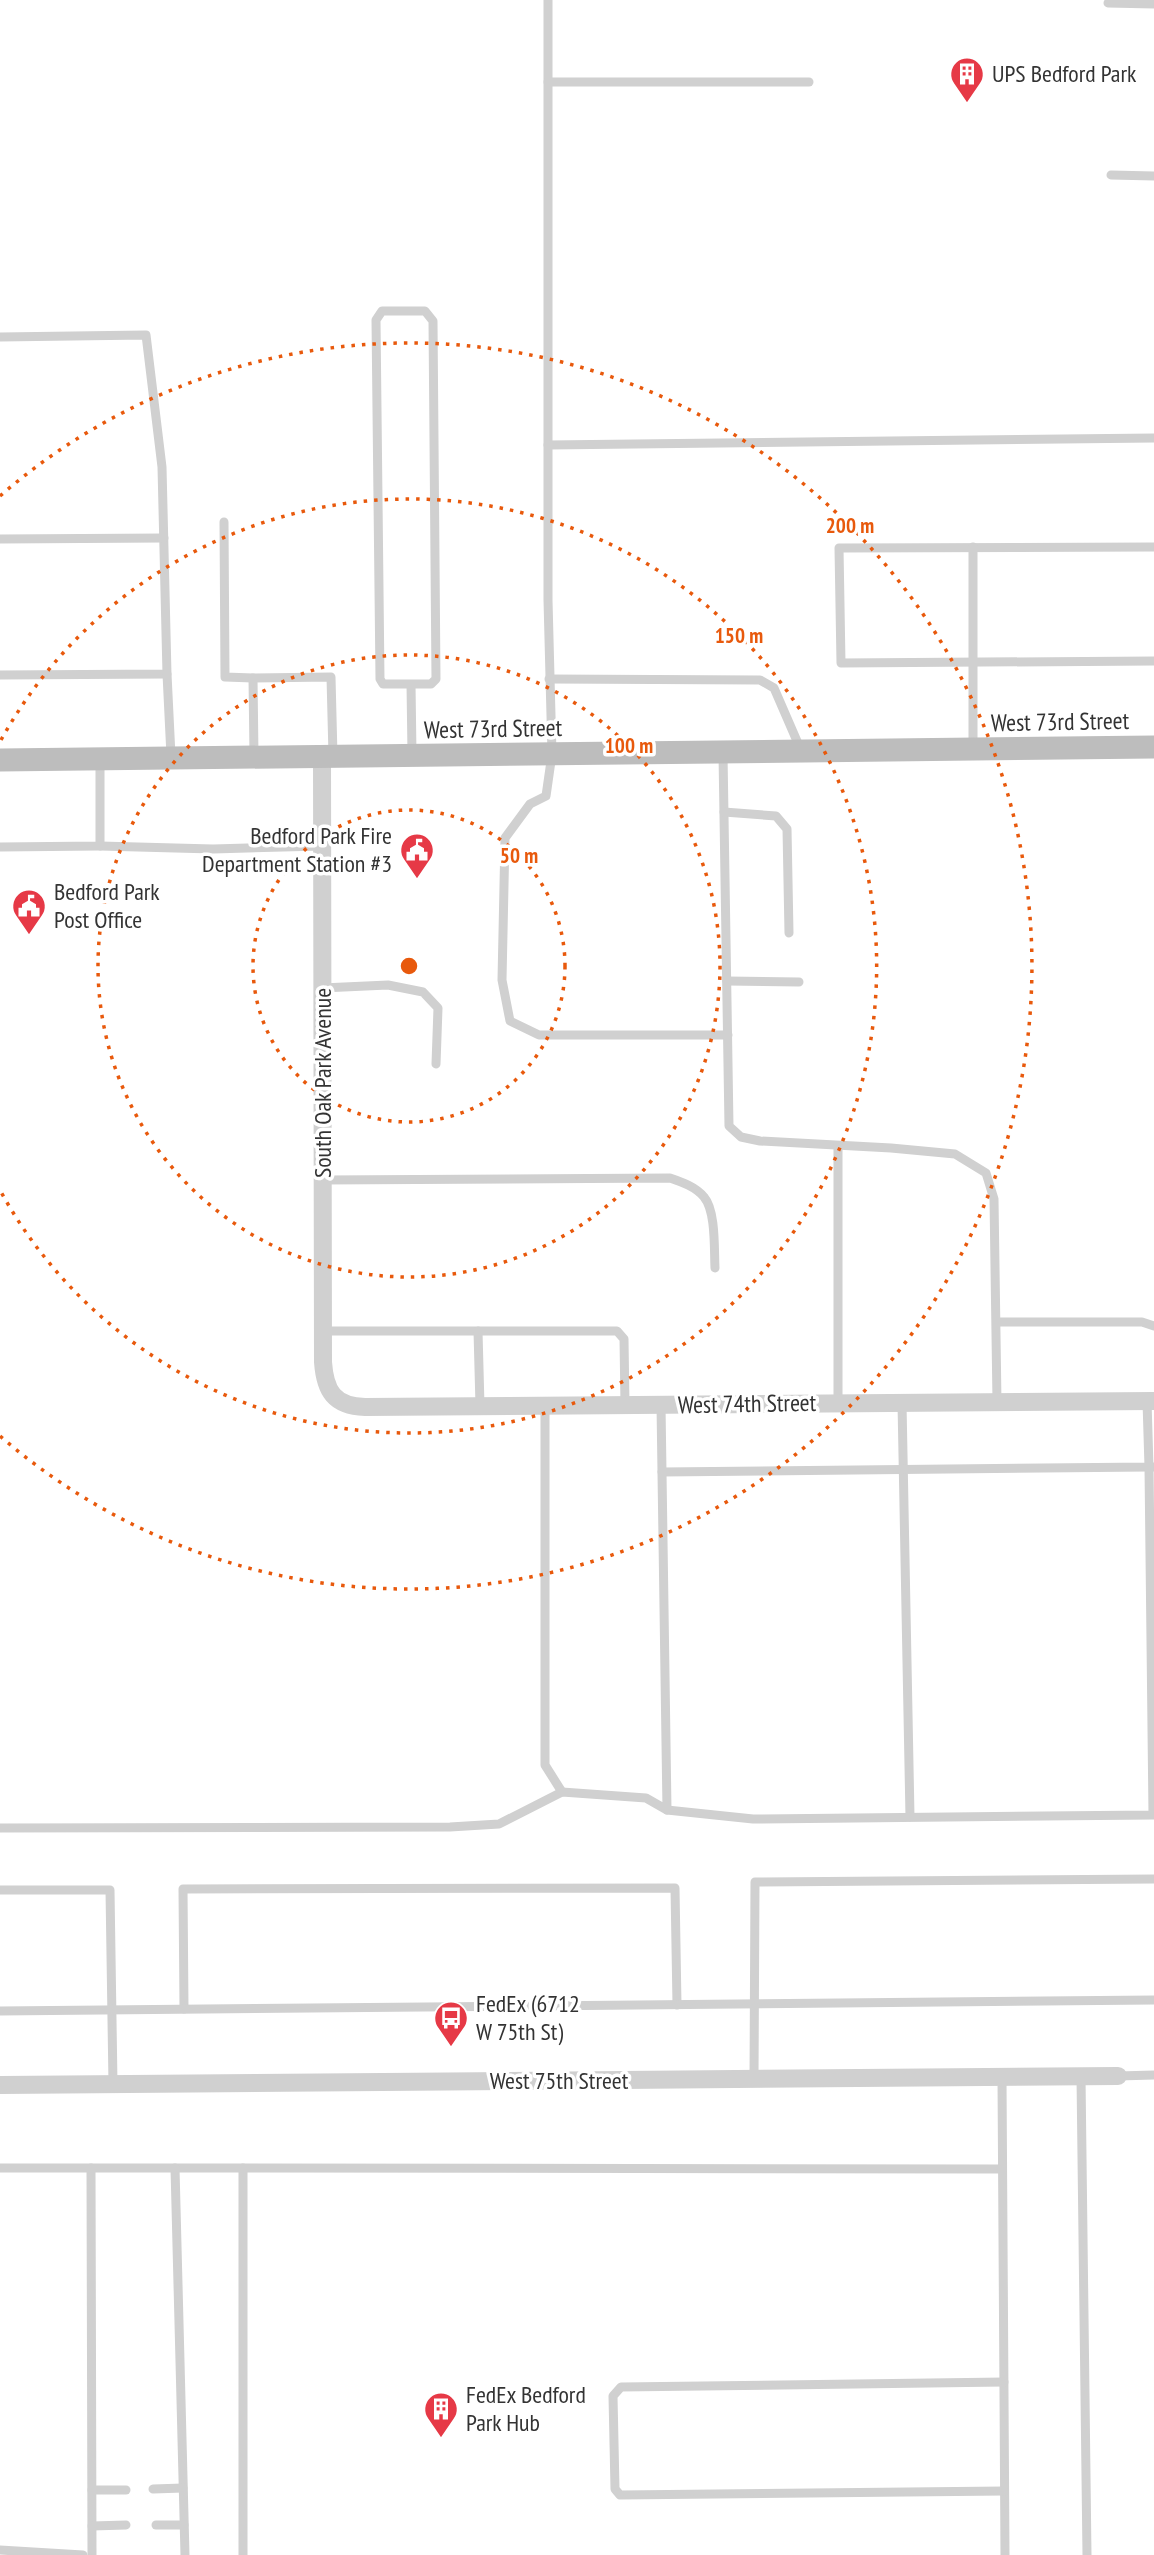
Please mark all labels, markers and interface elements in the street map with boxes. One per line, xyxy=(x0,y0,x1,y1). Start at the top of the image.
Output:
building icon: UPS Bedford Park xyxy=(948,55,986,104)
place label: UPS Bedford Park xyxy=(992,58,1137,89)
text: 200 m xyxy=(826,512,874,539)
text: 150 m xyxy=(715,622,763,649)
street label: West 73rd Street xyxy=(991,705,1130,738)
street label: West 73rd Street xyxy=(424,712,563,745)
text: 100 m xyxy=(605,732,653,759)
place label: Bedford Park Fire Department Station #3 xyxy=(202,820,392,879)
public building icon: Bedford Park Fire Department Station #3 xyxy=(398,831,436,880)
text: 50 m xyxy=(500,842,538,869)
place label: Bedford Park Post Office xyxy=(54,876,160,935)
public building icon: Bedford Park Post Office xyxy=(10,887,48,936)
centre of rings xyxy=(397,954,421,978)
street label: South Oak Park Avenue xyxy=(307,988,338,1178)
street label: West 74th Street xyxy=(677,1387,817,1420)
place label: FedEx (6712 W 75th St) xyxy=(476,1988,580,2047)
bus stop icon: FedEx (6712 W 75th St) xyxy=(432,1999,470,2048)
street label: West 75th Street xyxy=(490,2065,629,2096)
place label: FedEx Bedford Park Hub xyxy=(466,2379,586,2438)
building icon: FedEx Bedford Park Hub xyxy=(422,2390,460,2439)

